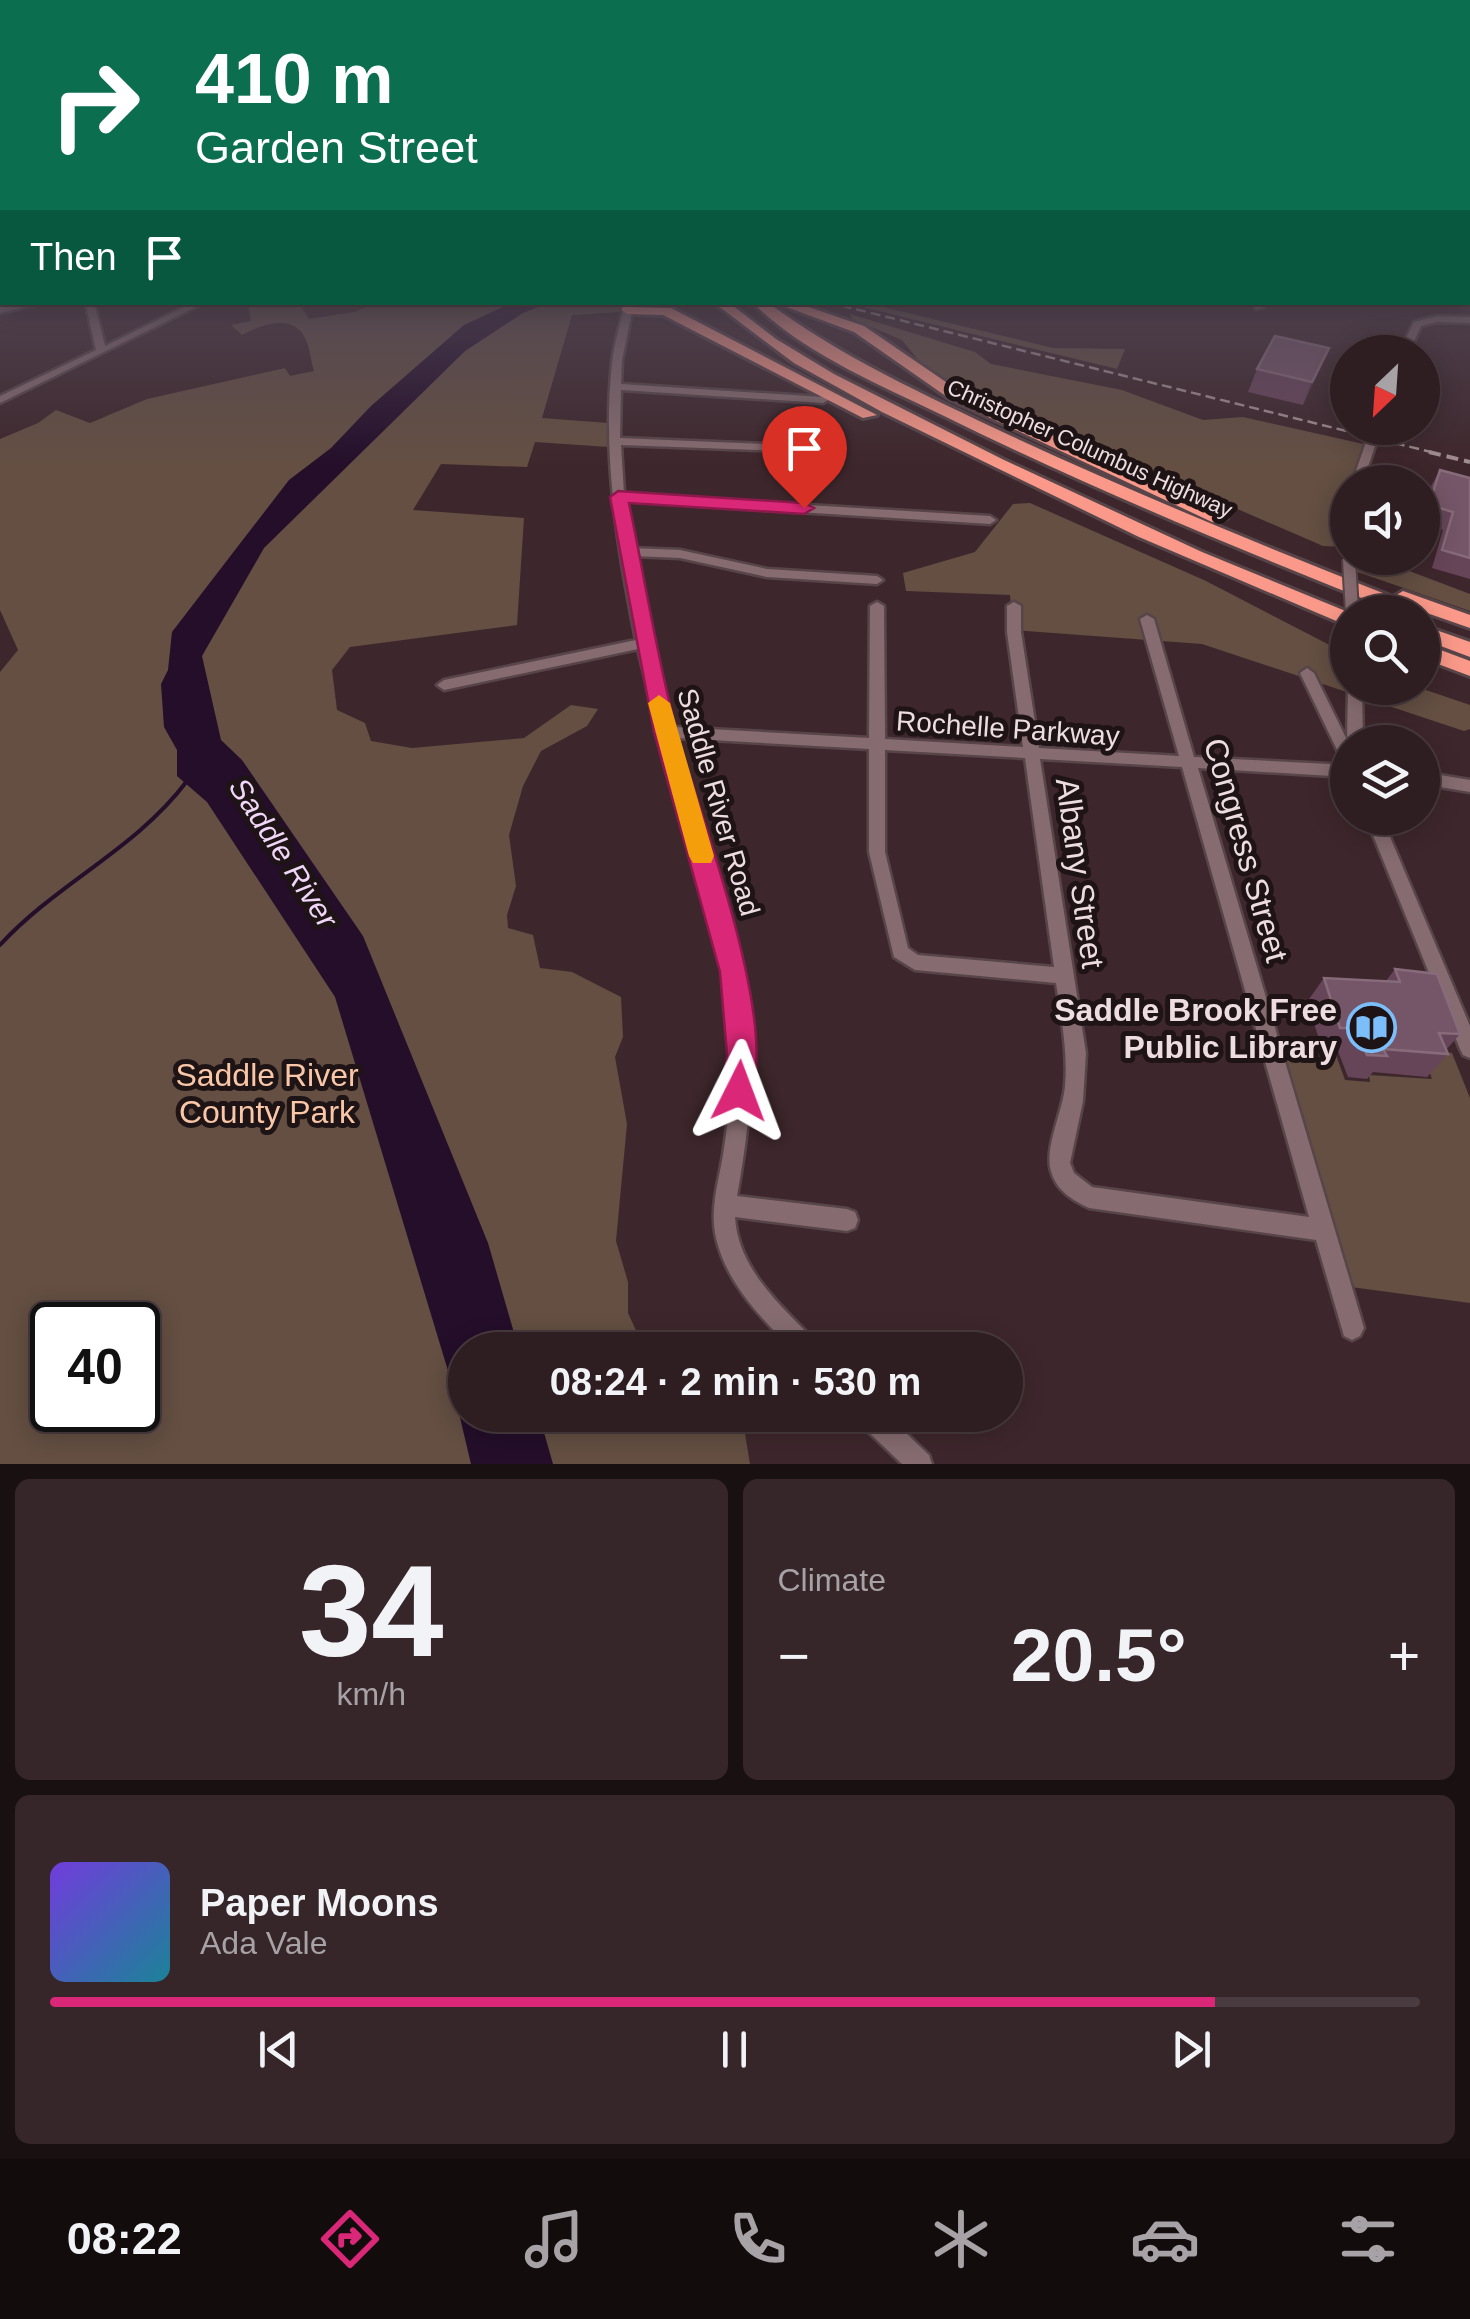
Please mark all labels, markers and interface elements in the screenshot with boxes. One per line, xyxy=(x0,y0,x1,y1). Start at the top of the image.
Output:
icon: right xyxy=(30,40,160,170)
text: 410 m xyxy=(195,40,393,118)
text: Garden Street xyxy=(195,122,478,173)
icon: arrive xyxy=(137,230,192,285)
text: Then xyxy=(30,236,117,278)
north arrow xyxy=(1330,335,1440,445)
map controls xyxy=(1330,335,1440,835)
street label: Christopher Columbus Highway xyxy=(943,374,1236,523)
pin xyxy=(762,406,847,509)
icon: arrive xyxy=(777,421,832,476)
button: sound xyxy=(1330,465,1440,575)
button: search xyxy=(1330,595,1440,705)
street label: Saddle River Road xyxy=(671,685,766,919)
street label: Rochelle Parkway xyxy=(895,705,1121,752)
button: layers xyxy=(1330,725,1440,835)
street label: Congress Street xyxy=(1197,734,1295,966)
water label: Saddle River xyxy=(223,772,345,935)
street label: Albany Street xyxy=(1049,775,1111,971)
place label: Saddle Brook Free Public Library xyxy=(1054,992,1337,1065)
library icon: Saddle Brook Free Public Library xyxy=(1346,1002,1398,1054)
position arrow xyxy=(687,1039,791,1143)
park label: Saddle River County Park xyxy=(175,1057,359,1130)
speed limit sign: 40 xyxy=(30,1302,160,1432)
text: 08:24 · 2 min · 530 m xyxy=(550,1361,921,1403)
text: 34 xyxy=(299,1538,444,1684)
text: Climate xyxy=(778,1562,886,1598)
text: 20.5° xyxy=(1011,1613,1187,1697)
text: − xyxy=(778,1625,810,1687)
text: + xyxy=(1388,1625,1420,1687)
text: km/h xyxy=(337,1676,406,1712)
text: Paper Moons xyxy=(200,1882,439,1924)
text: Ada Vale xyxy=(200,1925,328,1961)
icon: previous xyxy=(251,2022,306,2077)
icon: pause xyxy=(707,2022,762,2077)
icon: next xyxy=(1164,2022,1219,2077)
icon: directions xyxy=(315,2204,385,2274)
icon: music xyxy=(519,2204,589,2274)
icon: phone xyxy=(723,2204,793,2274)
icon: climate xyxy=(926,2204,996,2274)
icon: car xyxy=(1130,2204,1200,2274)
icon: filters xyxy=(1333,2204,1403,2274)
text: 08:22 xyxy=(67,2213,182,2264)

